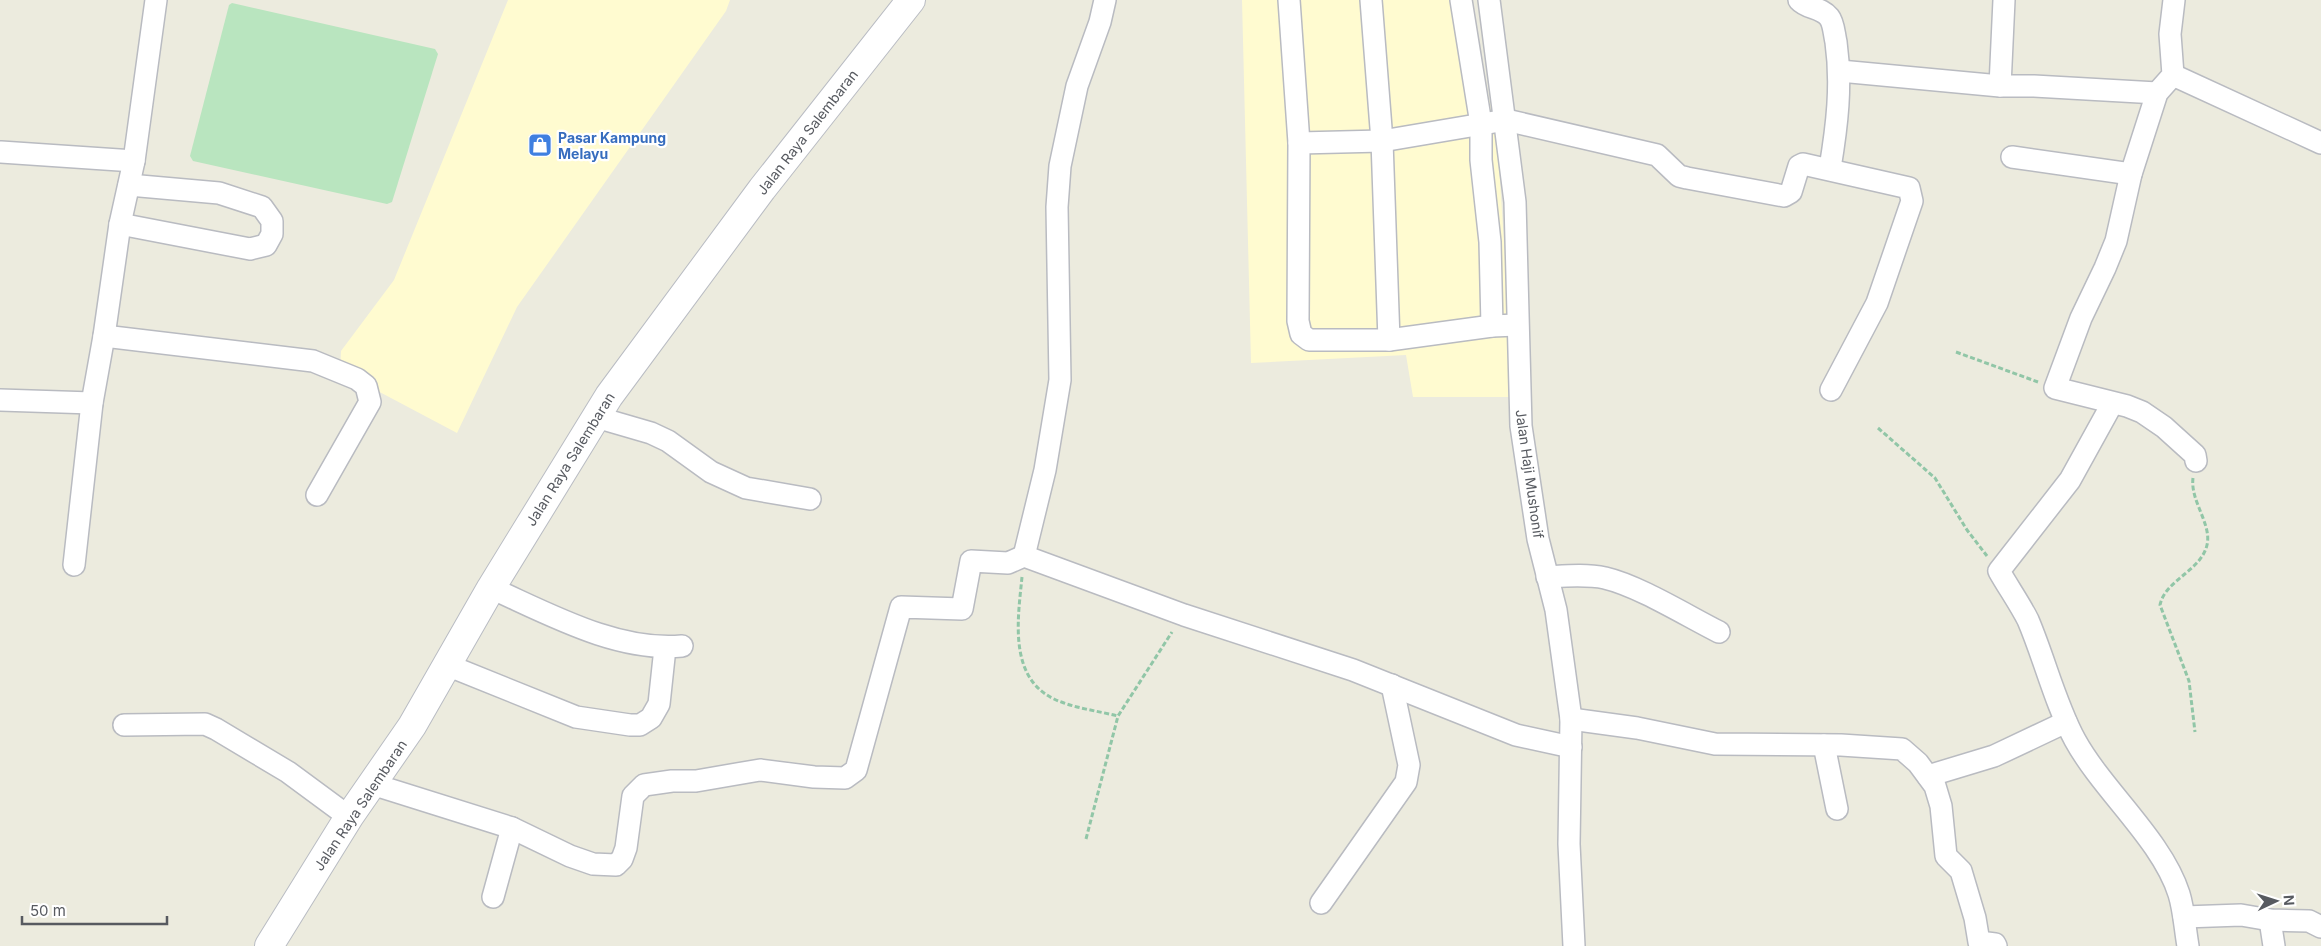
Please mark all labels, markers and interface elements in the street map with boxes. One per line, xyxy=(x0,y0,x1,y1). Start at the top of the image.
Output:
street label: Jalan Raya Salembaran xyxy=(753,66,861,198)
place label: Pasar Kampung Melayu xyxy=(558,129,666,162)
shop icon: Pasar Kampung Melayu xyxy=(527,132,553,158)
street label: Jalan Raya Salembaran xyxy=(522,389,618,529)
street label: Jalan Haji Mushonif xyxy=(1513,408,1547,540)
street label: Jalan Raya Salembaran xyxy=(310,736,410,874)
north arrow xyxy=(2251,876,2301,926)
scale bar xyxy=(22,894,168,926)
text: N xyxy=(2281,894,2298,906)
text: 50 m xyxy=(30,901,66,920)

